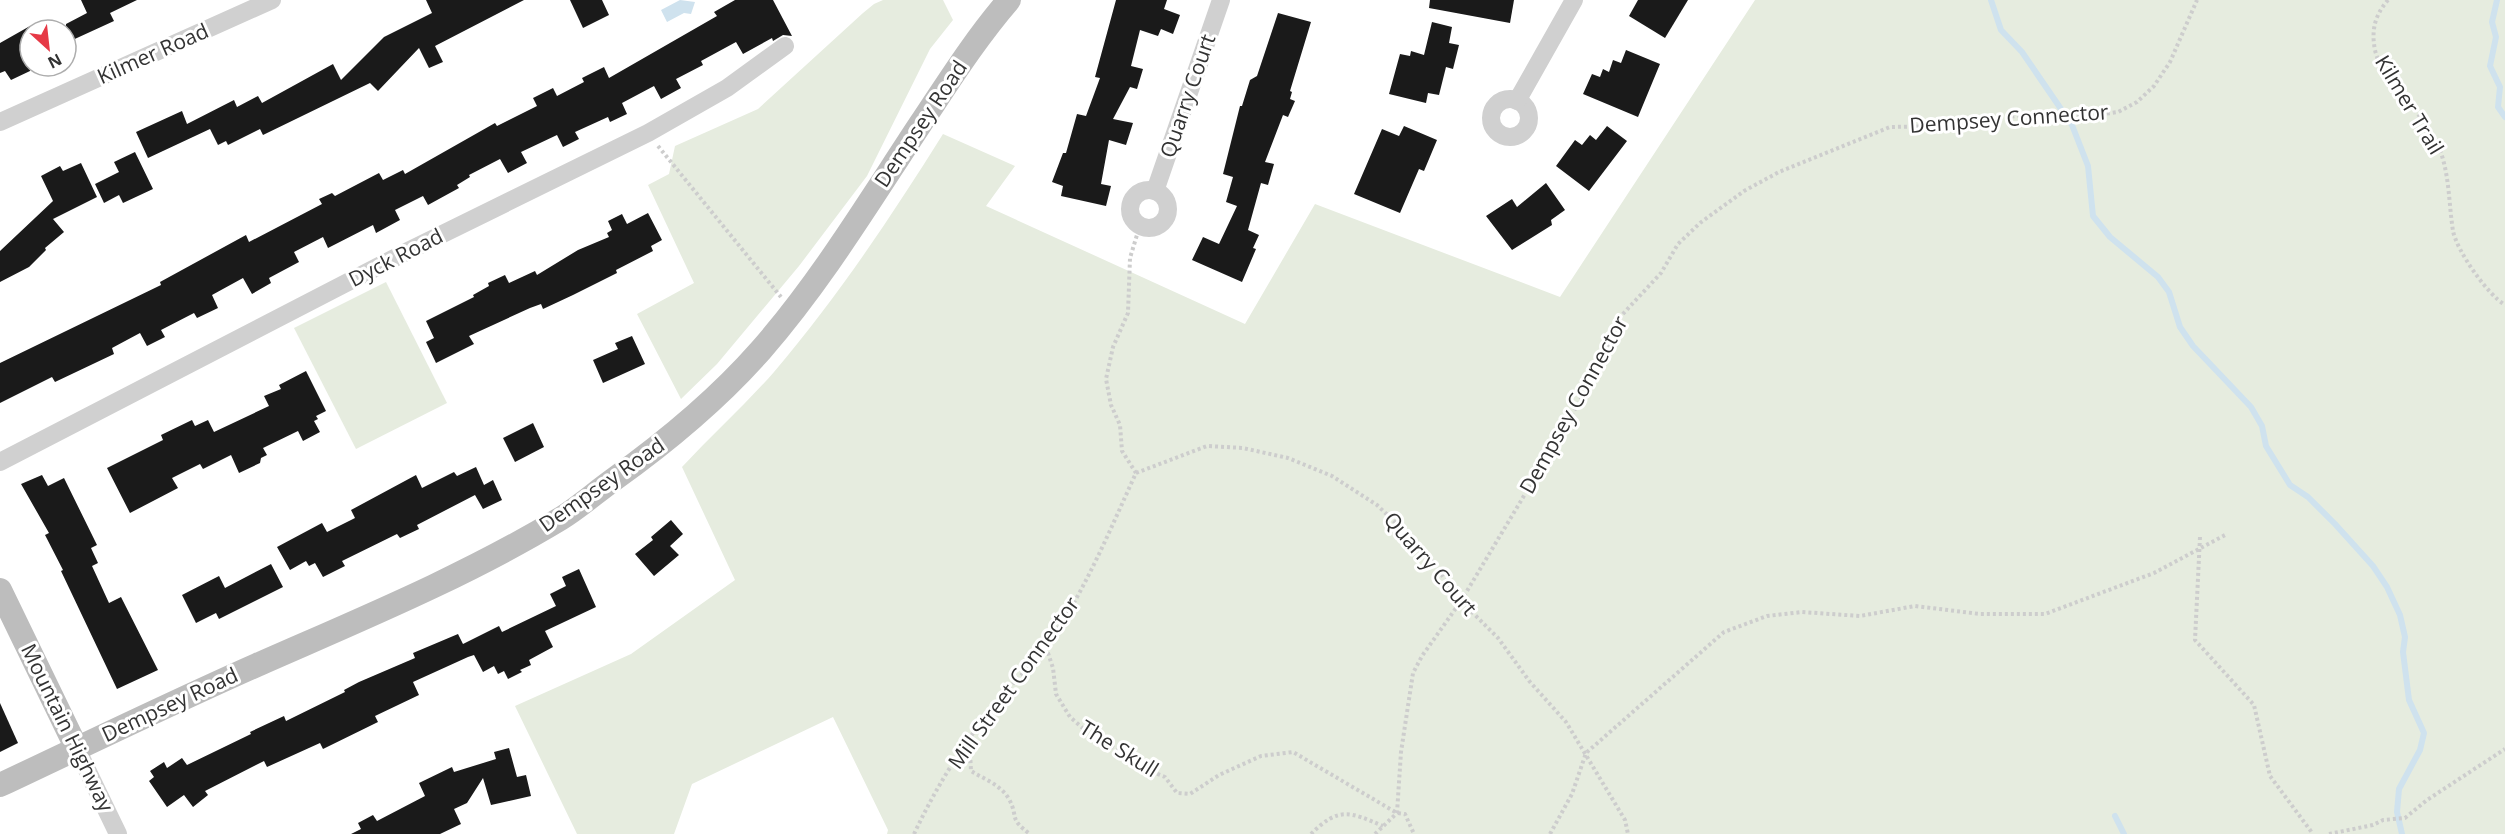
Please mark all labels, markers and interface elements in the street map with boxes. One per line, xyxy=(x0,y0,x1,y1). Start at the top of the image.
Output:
street label: Kilmer Road xyxy=(93,16,213,90)
north arrow xyxy=(18,18,78,78)
street label: Quarry Court xyxy=(1153,30,1221,161)
text: N xyxy=(44,49,66,74)
street label: Kilmer Trail xyxy=(2369,50,2450,159)
street label: Dempsey Road xyxy=(867,55,973,192)
street label: Dempsey Connector xyxy=(1909,97,2110,139)
street label: Dyck Road xyxy=(344,221,448,293)
street label: Dempsey Connector xyxy=(1513,310,1634,498)
street label: Dempsey Road xyxy=(533,430,670,538)
street label: Quarry Court xyxy=(1378,506,1484,621)
street label: Mill Street Connector xyxy=(941,590,1085,774)
street label: Mountain Highway xyxy=(15,639,121,817)
street label: Dempsey Road xyxy=(97,660,242,748)
street label: The Skull xyxy=(1075,713,1164,783)

